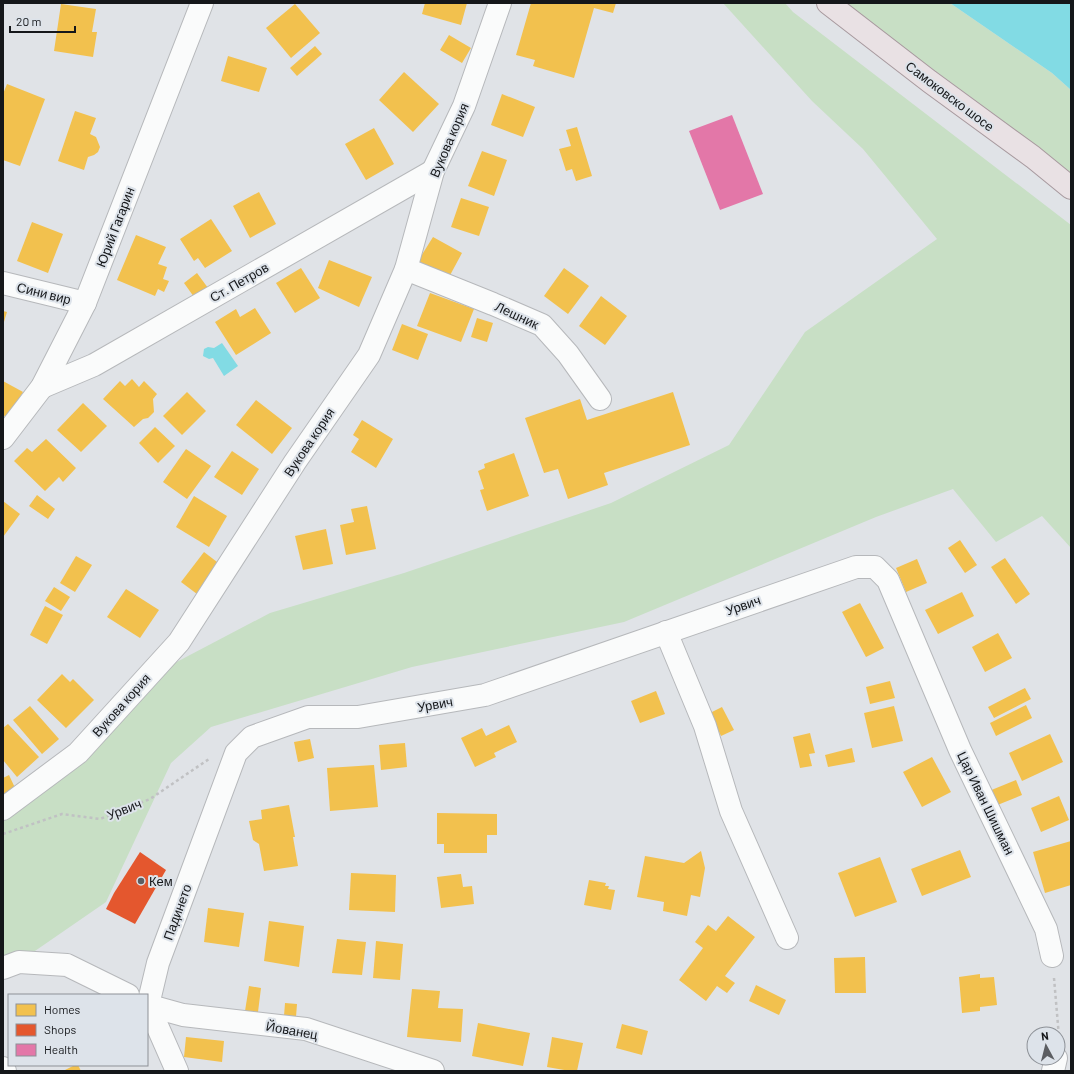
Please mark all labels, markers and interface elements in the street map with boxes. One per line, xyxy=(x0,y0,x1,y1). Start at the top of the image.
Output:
scale bar xyxy=(10,8,75,34)
text: 20 m xyxy=(16,14,42,28)
street label: Самоковско шосе xyxy=(903,58,997,134)
street label: Вукова кория xyxy=(426,100,472,180)
street label: Юрий Гагарин xyxy=(92,185,138,269)
street label: Ст. Петров xyxy=(207,259,271,305)
street label: Сини вир xyxy=(15,279,73,307)
street label: Лешник xyxy=(493,298,542,332)
street label: Вукова кория xyxy=(280,405,338,479)
street label: Урвич xyxy=(723,592,763,618)
street label: Вукова кория xyxy=(89,670,153,740)
street label: Урвич xyxy=(416,693,454,715)
street label: Цар Иван Шишман xyxy=(954,749,1018,857)
street label: Урвич xyxy=(104,795,144,823)
place label: Кем xyxy=(149,873,173,889)
marker: Кем xyxy=(136,876,146,886)
street label: Падинето xyxy=(159,882,195,942)
legend xyxy=(8,994,148,1066)
text: Homes xyxy=(44,1002,81,1016)
street label: Йованец xyxy=(265,1018,320,1043)
text: Shops xyxy=(44,1022,77,1036)
north arrow xyxy=(1026,1026,1066,1066)
text: N xyxy=(1040,1029,1049,1042)
text: Health xyxy=(44,1042,78,1056)

